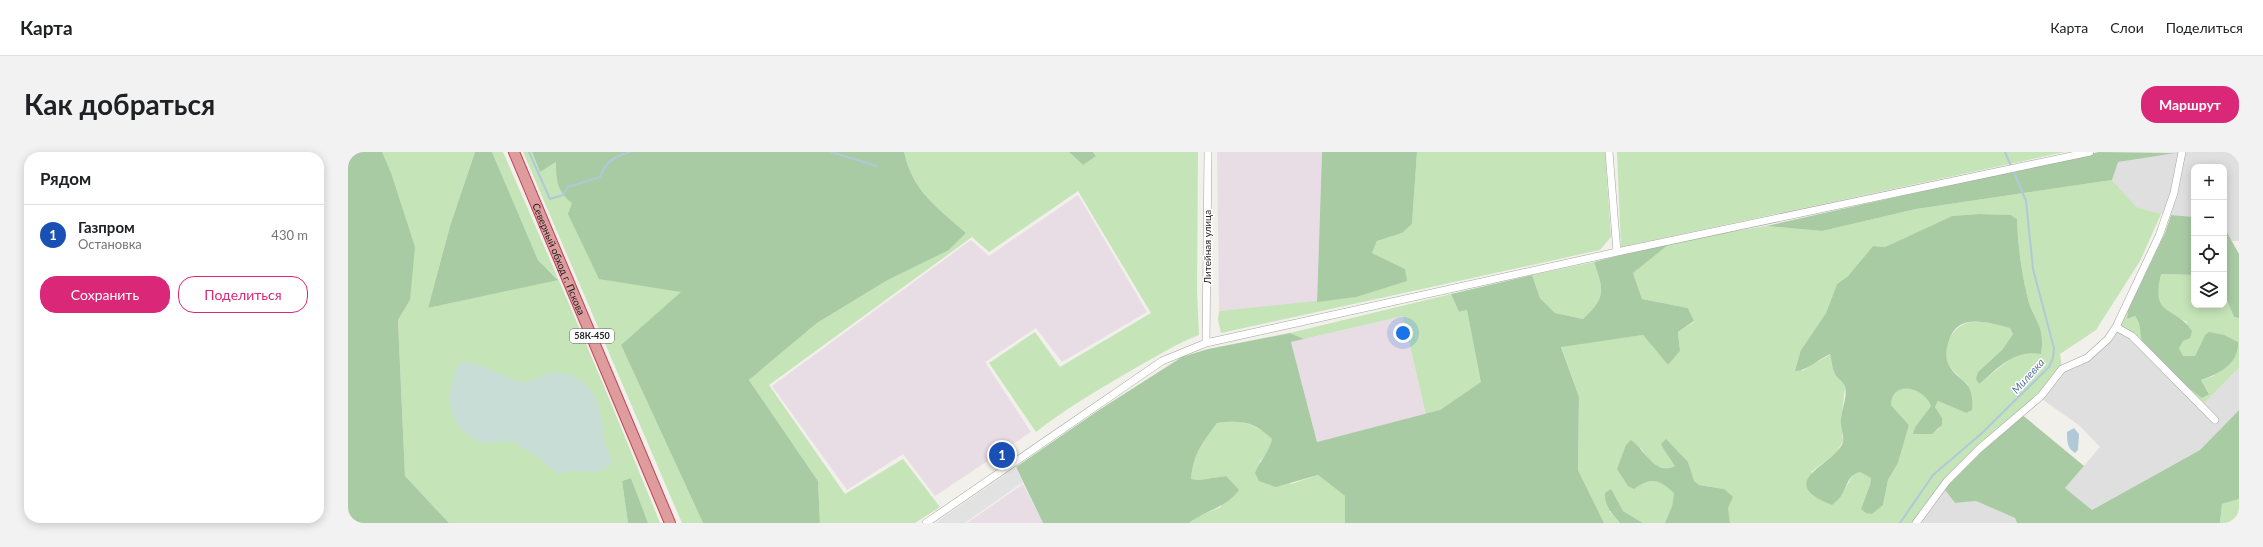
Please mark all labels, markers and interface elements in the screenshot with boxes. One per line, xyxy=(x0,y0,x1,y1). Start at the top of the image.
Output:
text: Карта xyxy=(20,16,73,39)
text: Карта xyxy=(2050,19,2088,36)
text: Слои xyxy=(2110,19,2144,36)
text: Поделиться xyxy=(2166,19,2243,36)
button: Маршрут xyxy=(2141,86,2239,123)
text: Как добраться xyxy=(24,87,215,121)
map controls xyxy=(2191,164,2227,308)
button: + xyxy=(2191,164,2227,200)
text: Рядом xyxy=(40,168,91,189)
button: − xyxy=(2191,200,2227,236)
street label: Северный обход г. Пскова xyxy=(530,201,588,317)
street label: Литейная улица xyxy=(1201,210,1213,285)
text: Газпром xyxy=(78,218,135,236)
text: 1 xyxy=(49,227,57,243)
text: 430 m xyxy=(271,227,308,243)
text: Остановка xyxy=(78,236,142,252)
button: locate xyxy=(2191,236,2227,272)
button: layers xyxy=(2191,272,2227,308)
button: Сохранить xyxy=(40,276,170,313)
button: Поделиться xyxy=(178,276,308,313)
your location xyxy=(1393,323,1413,343)
road number: 58К-450 xyxy=(570,329,614,343)
water label: Милевка xyxy=(2009,355,2047,396)
pin: 1 xyxy=(989,440,1015,470)

